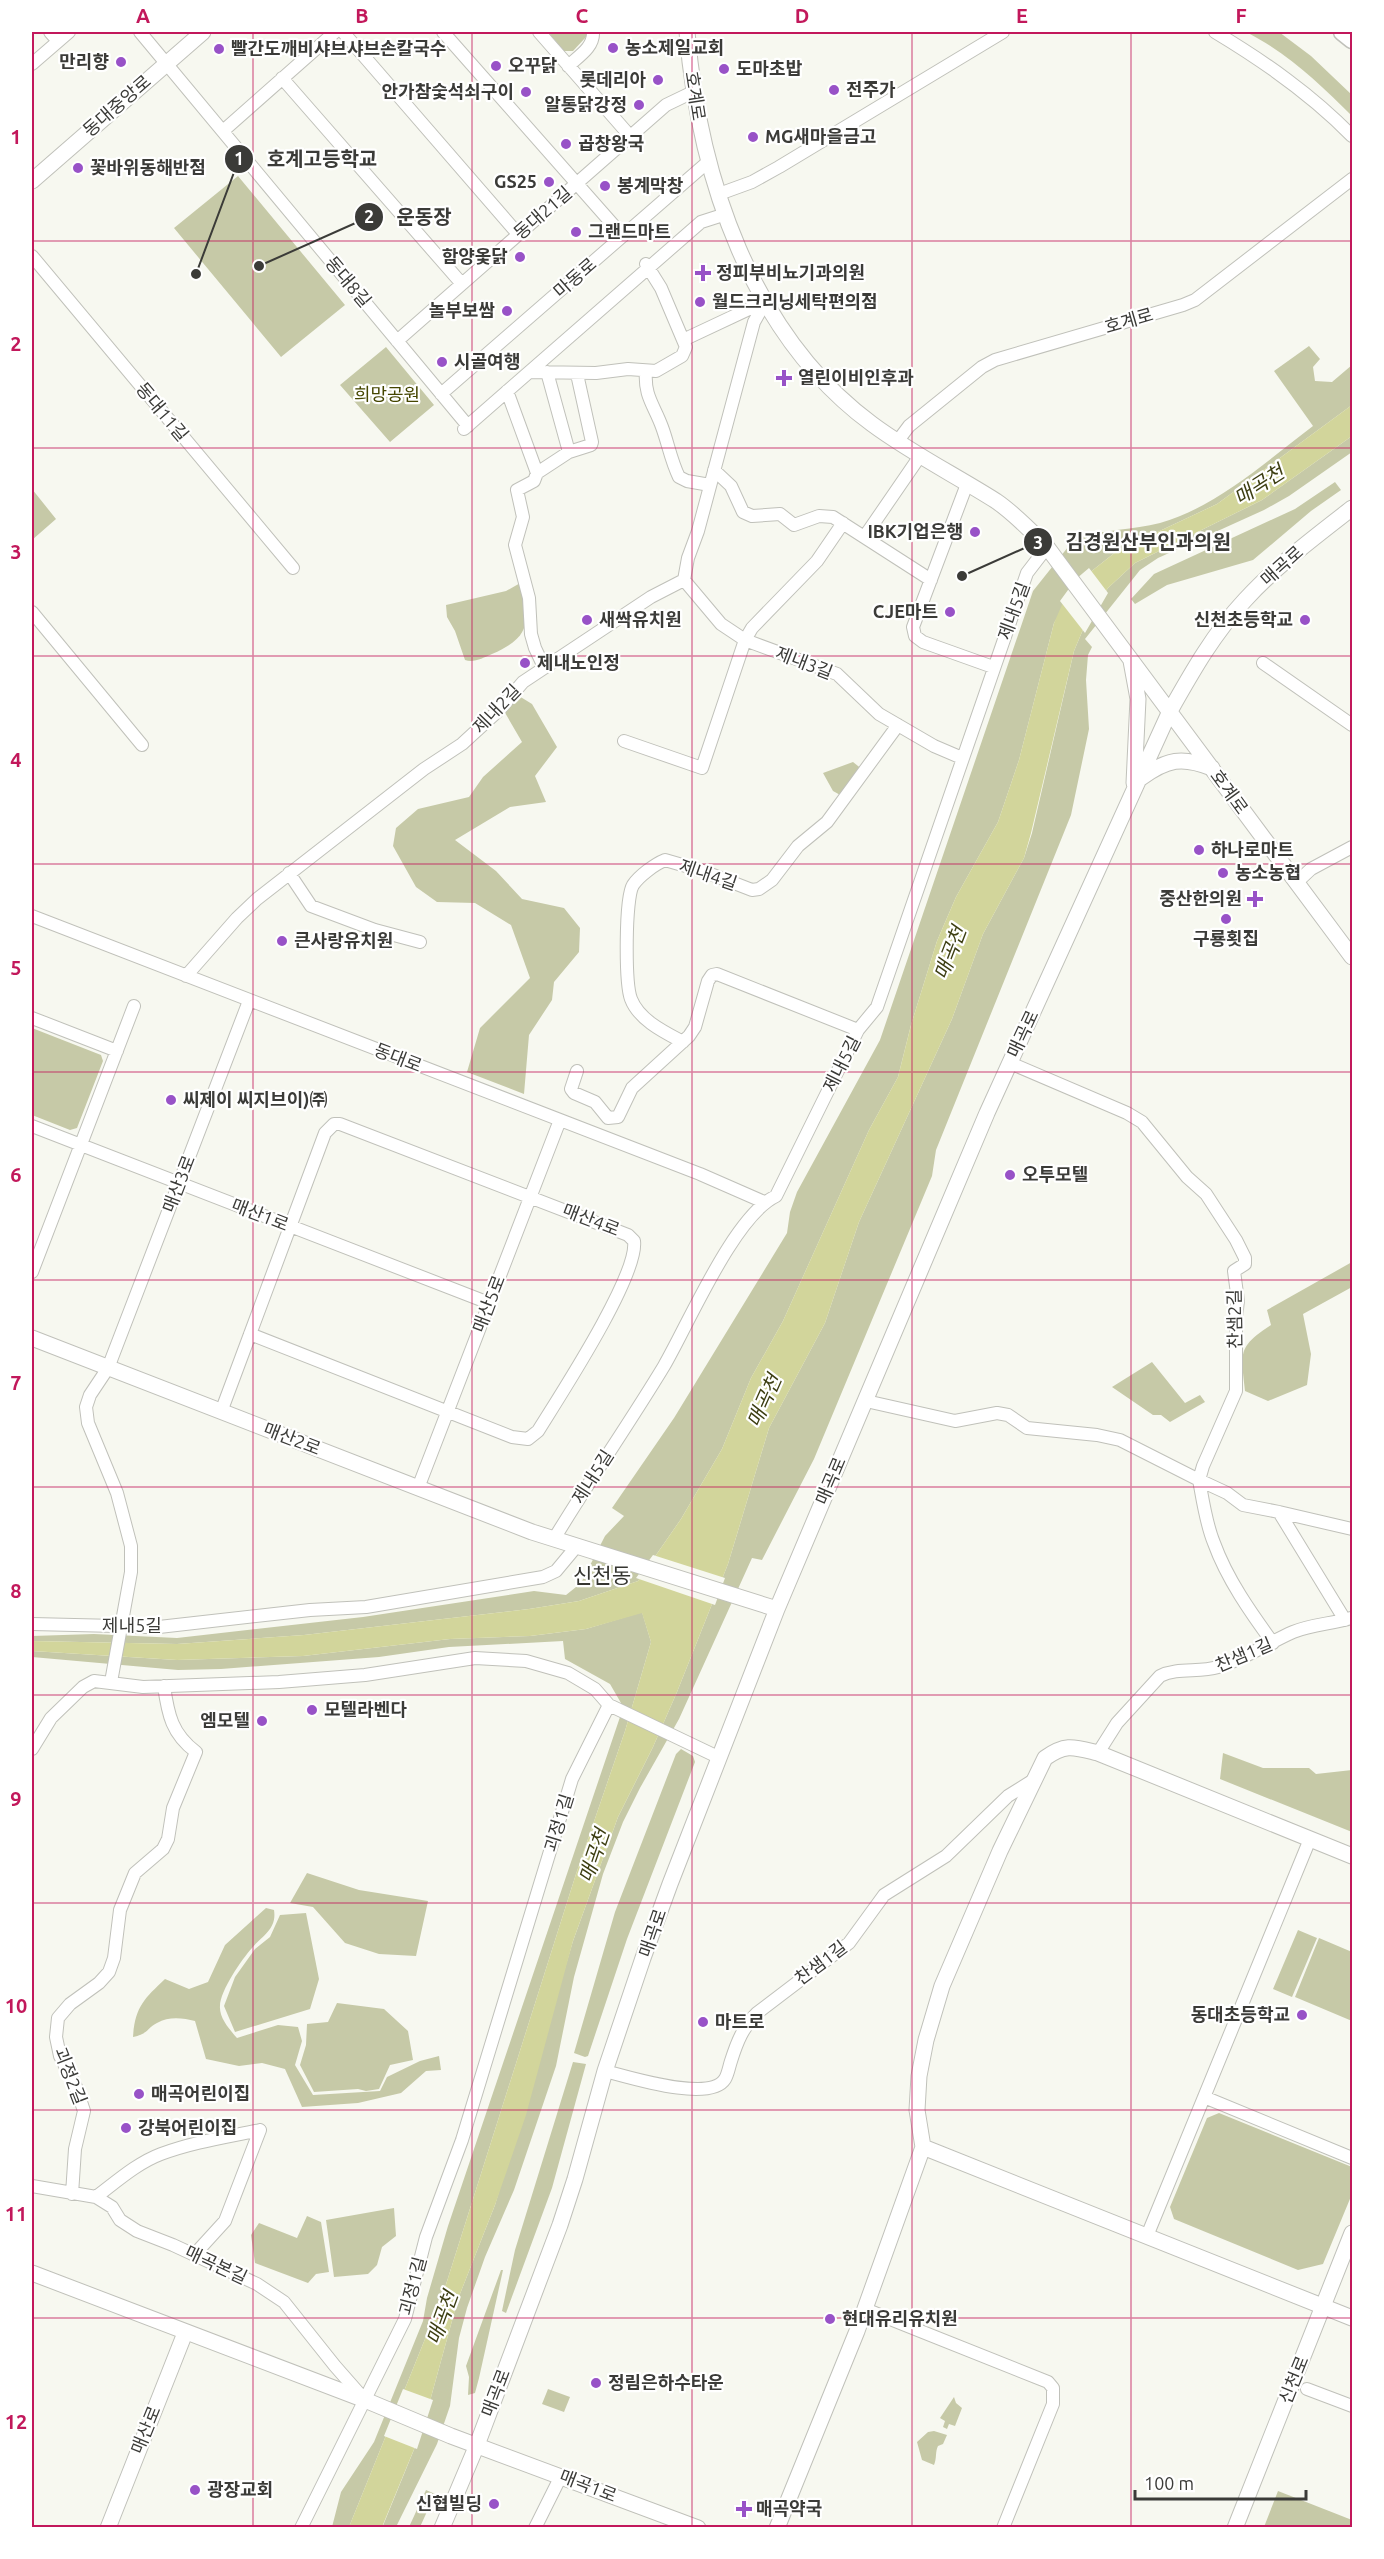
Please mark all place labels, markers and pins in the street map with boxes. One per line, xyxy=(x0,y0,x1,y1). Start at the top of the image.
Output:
place label: 농소제일교회 xyxy=(625,37,724,57)
place label: 빨간도깨비샤브샤브손칼국수 xyxy=(231,38,446,58)
marker: 농소제일교회 xyxy=(606,41,620,55)
marker: 빨간도깨비샤브샤브손칼국수 xyxy=(212,42,226,56)
place label: 만리향 xyxy=(59,51,109,71)
marker: 만리향 xyxy=(114,55,128,69)
place label: 오꾸닭 xyxy=(508,55,558,75)
place label: 도마초밥 xyxy=(736,58,803,78)
marker: 오꾸닭 xyxy=(489,59,503,73)
marker: 도마초밥 xyxy=(717,62,731,76)
place label: 롯데리아 xyxy=(580,69,646,89)
marker: 롯데리아 xyxy=(651,73,665,87)
place label: 전주가 xyxy=(846,79,896,99)
place label: 안가참숯석쇠구이 xyxy=(382,81,514,101)
marker: 전주가 xyxy=(827,83,841,97)
marker: 안가참숯석쇠구이 xyxy=(519,85,533,99)
place label: 알통닭강정 xyxy=(544,94,627,114)
marker: 알통닭강정 xyxy=(632,98,646,112)
place label: MG새마을금고 xyxy=(765,126,876,146)
marker: MG새마을금고 xyxy=(746,130,760,144)
place label: 곱창왕국 xyxy=(578,133,644,153)
marker: 곱창왕국 xyxy=(559,137,573,151)
callout: 호계고등학교 xyxy=(224,140,389,178)
place label: 꽃바위동해반점 xyxy=(90,157,206,177)
marker: 꽃바위동해반점 xyxy=(71,161,85,175)
place label: GS25 xyxy=(494,171,537,191)
marker: GS25 xyxy=(542,175,556,189)
place label: 봉계막창 xyxy=(617,175,684,195)
marker: 봉계막창 xyxy=(598,179,612,193)
callout: 운동장 xyxy=(354,198,463,236)
place label: 그랜드마트 xyxy=(588,221,671,241)
marker: 그랜드마트 xyxy=(569,225,583,239)
place label: 함양옻닭 xyxy=(442,246,508,266)
marker: 함양옻닭 xyxy=(513,250,527,264)
place label: 정피부비뇨기과의원 xyxy=(716,262,865,282)
marker: 정피부비뇨기과의원 xyxy=(694,264,712,282)
place label: 월드크리닝세탁편의점 xyxy=(712,291,878,311)
marker: 월드크리닝세탁편의점 xyxy=(693,295,707,309)
place label: 놀부보쌈 xyxy=(429,300,495,320)
marker: 놀부보쌈 xyxy=(500,304,514,318)
place label: 시골여행 xyxy=(454,351,520,371)
marker: 시골여행 xyxy=(435,355,449,369)
place label: 열린이비인후과 xyxy=(798,367,914,387)
marker: 열린이비인후과 xyxy=(775,369,793,387)
place label: IBK기업은행 xyxy=(867,521,963,541)
callout: 김경원산부인과의원 xyxy=(1023,523,1242,561)
marker: IBK기업은행 xyxy=(968,525,982,539)
place label: CJE마트 xyxy=(873,601,938,621)
marker: CJE마트 xyxy=(943,605,957,619)
place label: 새싹유치원 xyxy=(599,609,682,629)
place label: 신천초등학교 xyxy=(1194,609,1293,629)
marker: 새싹유치원 xyxy=(580,613,594,627)
marker: 신천초등학교 xyxy=(1298,613,1312,627)
place label: 제내노인정 xyxy=(537,652,620,672)
marker: 제내노인정 xyxy=(518,656,532,670)
place label: 하나로마트 xyxy=(1211,839,1294,859)
marker: 하나로마트 xyxy=(1192,843,1206,857)
place label: 농소농협 xyxy=(1235,862,1301,882)
marker: 농소농협 xyxy=(1216,866,1230,880)
place label: 중산한의원 xyxy=(1159,888,1242,908)
marker: 중산한의원 xyxy=(1246,890,1264,908)
marker: 구룡횟집 xyxy=(1219,912,1233,926)
place label: 구룡횟집 xyxy=(1193,928,1259,948)
place label: 큰사랑유치원 xyxy=(294,930,393,950)
marker: 큰사랑유치원 xyxy=(275,934,289,948)
place label: 씨제이 씨지브이)㈜ xyxy=(183,1089,327,1110)
marker: 씨제이 씨지브이)㈜ xyxy=(164,1093,178,1107)
place label: 오투모텔 xyxy=(1022,1164,1088,1184)
marker: 오투모텔 xyxy=(1003,1168,1017,1182)
place label: 모텔라벤다 xyxy=(324,1699,407,1719)
marker: 모텔라벤다 xyxy=(305,1703,319,1717)
place label: 엠모텔 xyxy=(200,1710,250,1730)
marker: 엠모텔 xyxy=(255,1714,269,1728)
place label: 동대초등학교 xyxy=(1191,2004,1290,2024)
marker: 동대초등학교 xyxy=(1295,2008,1309,2022)
place label: 마트로 xyxy=(715,2011,765,2031)
marker: 마트로 xyxy=(696,2015,710,2029)
place label: 매곡어린이집 xyxy=(151,2083,250,2103)
marker: 매곡어린이집 xyxy=(132,2087,146,2101)
place label: 강북어린이집 xyxy=(138,2117,237,2137)
marker: 강북어린이집 xyxy=(119,2121,133,2135)
place label: 현대유리유치원 xyxy=(842,2308,958,2328)
marker: 현대유리유치원 xyxy=(823,2312,837,2326)
place label: 정림은하수타운 xyxy=(608,2372,724,2392)
marker: 정림은하수타운 xyxy=(589,2376,603,2390)
place label: 광장교회 xyxy=(207,2479,273,2499)
marker: 광장교회 xyxy=(188,2483,202,2497)
place label: 신협빌딩 xyxy=(416,2493,482,2513)
marker: 신협빌딩 xyxy=(487,2497,501,2511)
place label: 매곡약국 xyxy=(756,2498,822,2518)
marker: 매곡약국 xyxy=(737,2502,751,2516)

